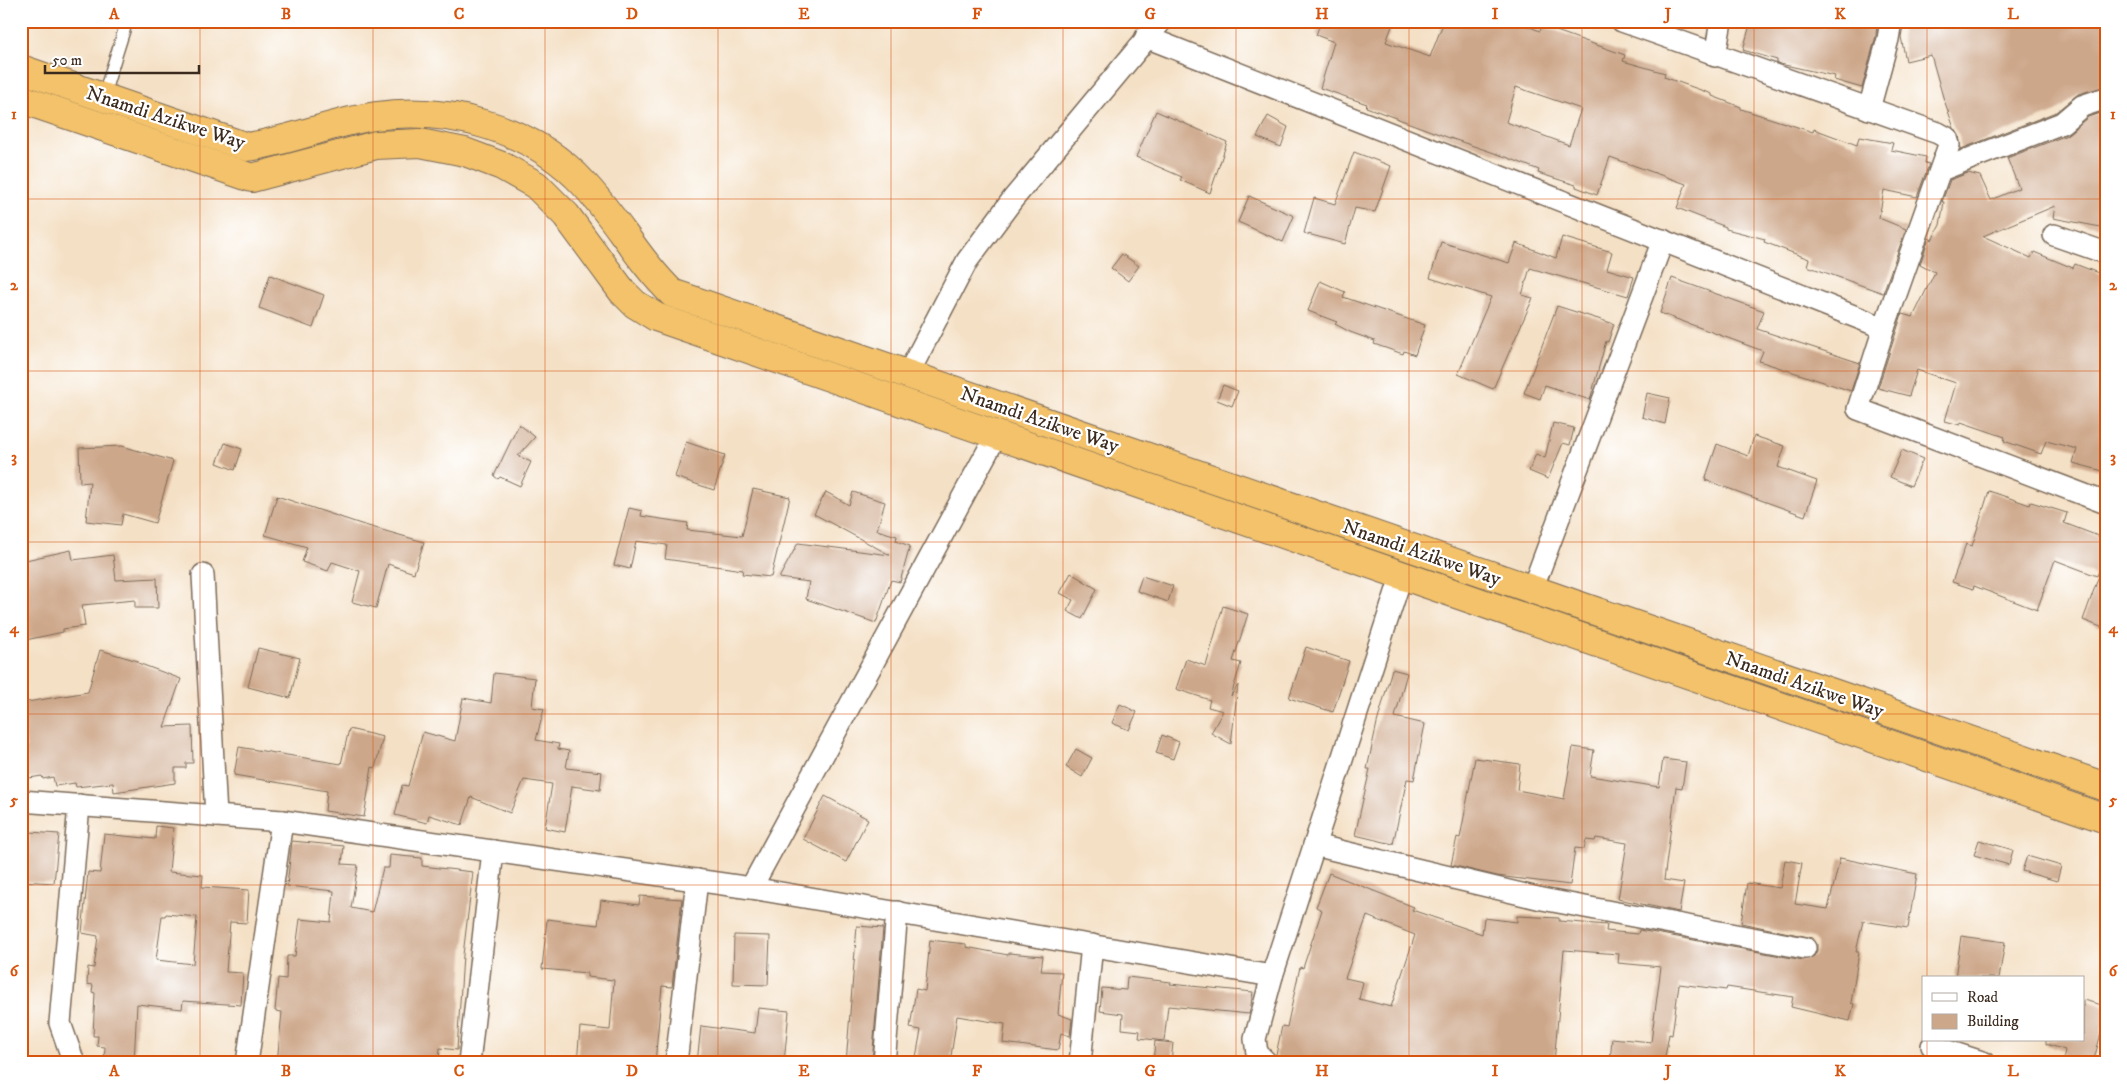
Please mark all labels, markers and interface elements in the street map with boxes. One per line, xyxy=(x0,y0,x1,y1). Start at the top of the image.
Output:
text: A xyxy=(108,4,120,24)
text: B xyxy=(281,4,291,24)
text: C xyxy=(454,4,464,24)
text: D xyxy=(626,4,638,24)
text: E xyxy=(798,4,810,24)
text: F xyxy=(972,4,982,24)
text: G xyxy=(1144,4,1156,24)
text: H xyxy=(1315,4,1329,24)
text: I xyxy=(1492,4,1499,24)
text: J xyxy=(1663,4,1672,24)
text: K xyxy=(1834,4,1846,24)
text: L xyxy=(2007,4,2019,24)
scale bar xyxy=(45,42,199,74)
text: 50 m xyxy=(52,51,82,70)
street label: Nnamdi Azikwe Way xyxy=(83,81,249,156)
text: 1 xyxy=(11,104,17,124)
text: 1 xyxy=(2110,104,2116,124)
text: 2 xyxy=(10,275,19,295)
text: 2 xyxy=(2109,275,2118,295)
street label: Nnamdi Azikwe Way xyxy=(957,382,1123,459)
text: 3 xyxy=(11,447,17,467)
text: 3 xyxy=(2110,447,2116,467)
street label: Nnamdi Azikwe Way xyxy=(1339,515,1505,592)
text: 4 xyxy=(8,618,19,638)
text: 4 xyxy=(2107,618,2118,638)
street label: Nnamdi Azikwe Way xyxy=(1722,647,1888,724)
text: 5 xyxy=(9,790,18,810)
text: 5 xyxy=(2108,790,2117,810)
text: 6 xyxy=(10,961,20,981)
text: 6 xyxy=(2109,961,2119,981)
legend xyxy=(1922,976,2084,1042)
text: Road xyxy=(1967,988,1999,1007)
text: Building xyxy=(1967,1012,2019,1031)
text: A xyxy=(108,1061,120,1081)
text: B xyxy=(281,1061,291,1081)
text: C xyxy=(454,1061,464,1081)
text: D xyxy=(626,1061,638,1081)
text: E xyxy=(798,1061,810,1081)
text: F xyxy=(972,1061,982,1081)
text: G xyxy=(1144,1061,1156,1081)
text: H xyxy=(1315,1061,1329,1081)
text: I xyxy=(1492,1061,1499,1081)
text: J xyxy=(1663,1061,1672,1081)
text: K xyxy=(1834,1061,1846,1081)
text: L xyxy=(2007,1061,2019,1081)

